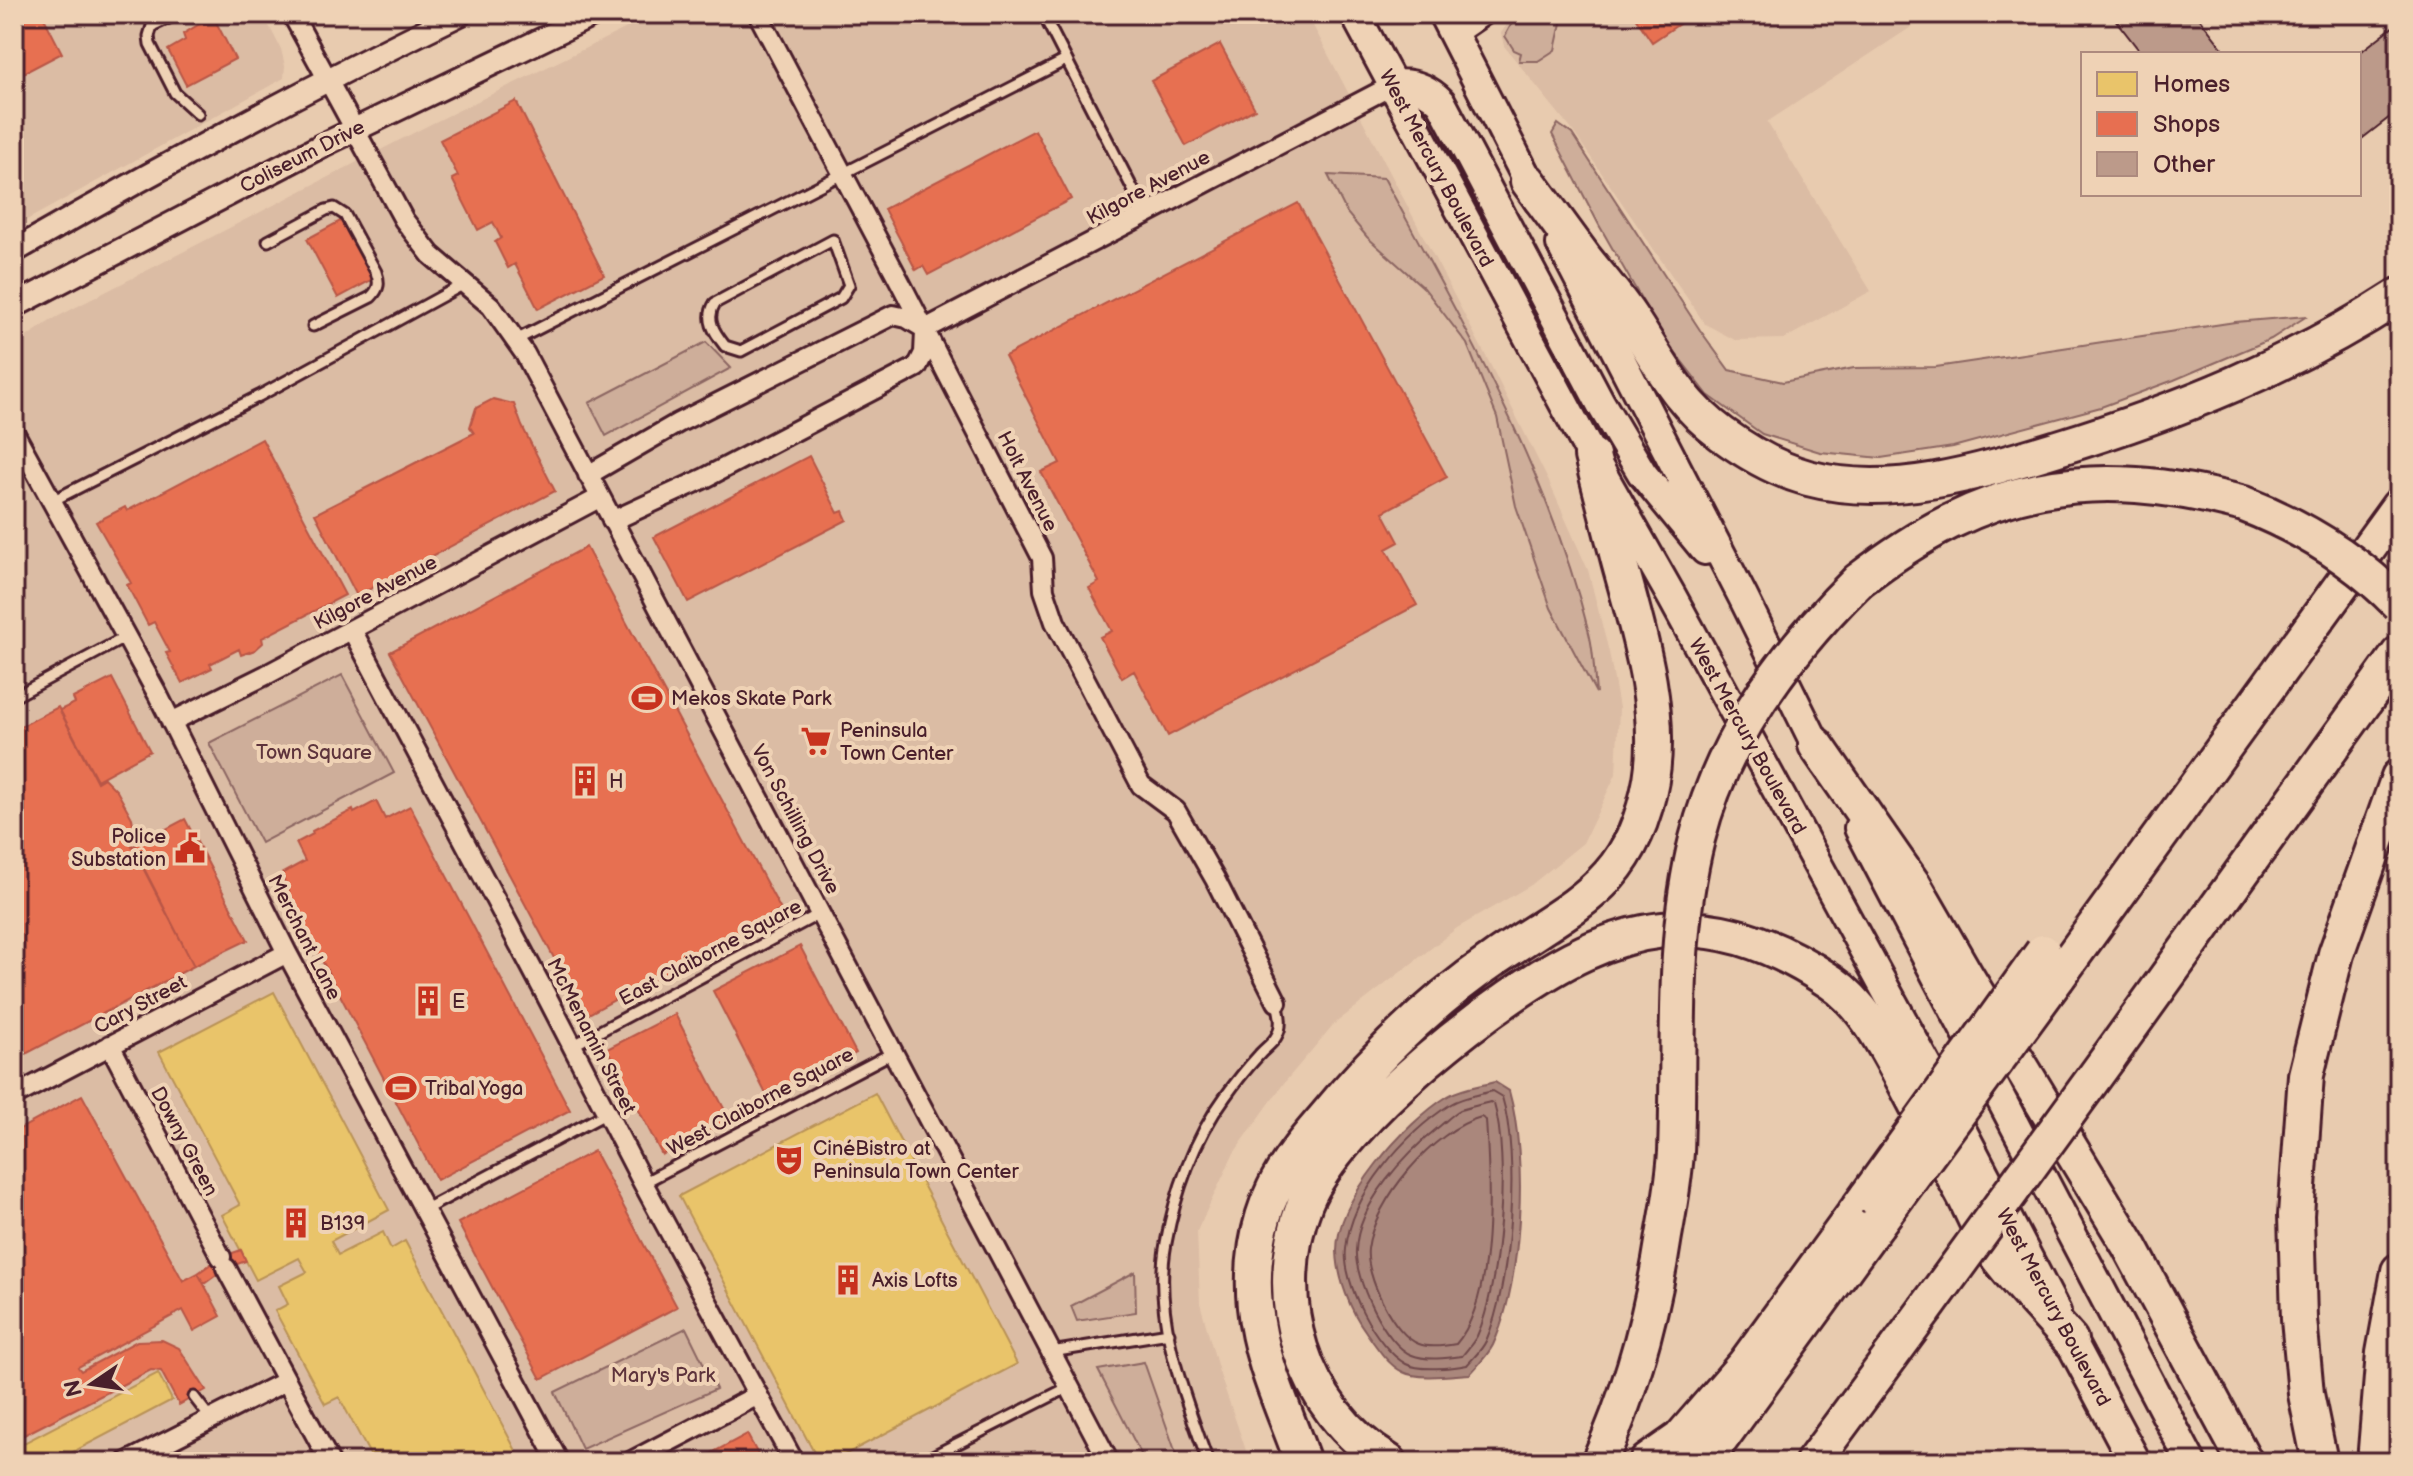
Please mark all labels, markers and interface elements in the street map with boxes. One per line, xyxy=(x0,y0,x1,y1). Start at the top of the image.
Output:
legend xyxy=(2081,52,2361,196)
street label: West Mercury Boulevard xyxy=(1374,65,1498,271)
text: Homes xyxy=(2153,70,2230,99)
text: Shops xyxy=(2153,110,2220,139)
street label: Coliseum Drive xyxy=(236,115,369,199)
street label: Kilgore Avenue xyxy=(1083,145,1214,230)
text: Other xyxy=(2153,150,2215,179)
street label: Holt Avenue xyxy=(992,427,1063,536)
street label: Kilgore Avenue xyxy=(310,550,441,635)
street label: West Mercury Boulevard xyxy=(1683,634,1811,839)
sports icon: Mekos Skate Park xyxy=(630,681,664,715)
place label: Mekos Skate Park xyxy=(671,687,832,711)
place label: Peninsula Town Center xyxy=(840,719,954,766)
supermarket icon: Peninsula Town Center xyxy=(799,724,833,758)
park label: Town Square xyxy=(256,741,372,765)
street label: Von Schilling Drive xyxy=(746,741,845,898)
building icon: H xyxy=(568,764,602,798)
place label: H xyxy=(609,770,624,794)
place label: Police Substation xyxy=(71,825,166,872)
public building icon: Police Substation xyxy=(173,831,207,865)
street label: Merchant Lane xyxy=(262,871,346,1004)
street label: East Claiborne Square xyxy=(615,894,806,1011)
street label: McMenamin Street xyxy=(541,954,641,1119)
street label: Cary Street xyxy=(90,970,191,1039)
building icon: E xyxy=(411,984,445,1018)
place label: E xyxy=(452,990,465,1014)
street label: West Claiborne Square xyxy=(663,1042,858,1161)
sports icon: Tribal Yoga xyxy=(384,1071,418,1105)
place label: Tribal Yoga xyxy=(425,1077,523,1101)
street label: Downy Green xyxy=(145,1083,223,1200)
place label: CinéBistro at Peninsula Town Center xyxy=(813,1137,1019,1184)
theatre icon: CinéBistro at Peninsula Town Center xyxy=(772,1143,806,1177)
street label: West Mercury Boulevard xyxy=(1991,1204,2115,1410)
building icon: B139 xyxy=(279,1206,313,1240)
place label: B139 xyxy=(320,1212,365,1236)
building icon: Axis Lofts xyxy=(831,1263,865,1297)
place label: Axis Lofts xyxy=(872,1269,958,1293)
north arrow xyxy=(52,1344,132,1424)
park label: Mary's Park xyxy=(611,1364,715,1388)
text: N xyxy=(59,1377,89,1399)

